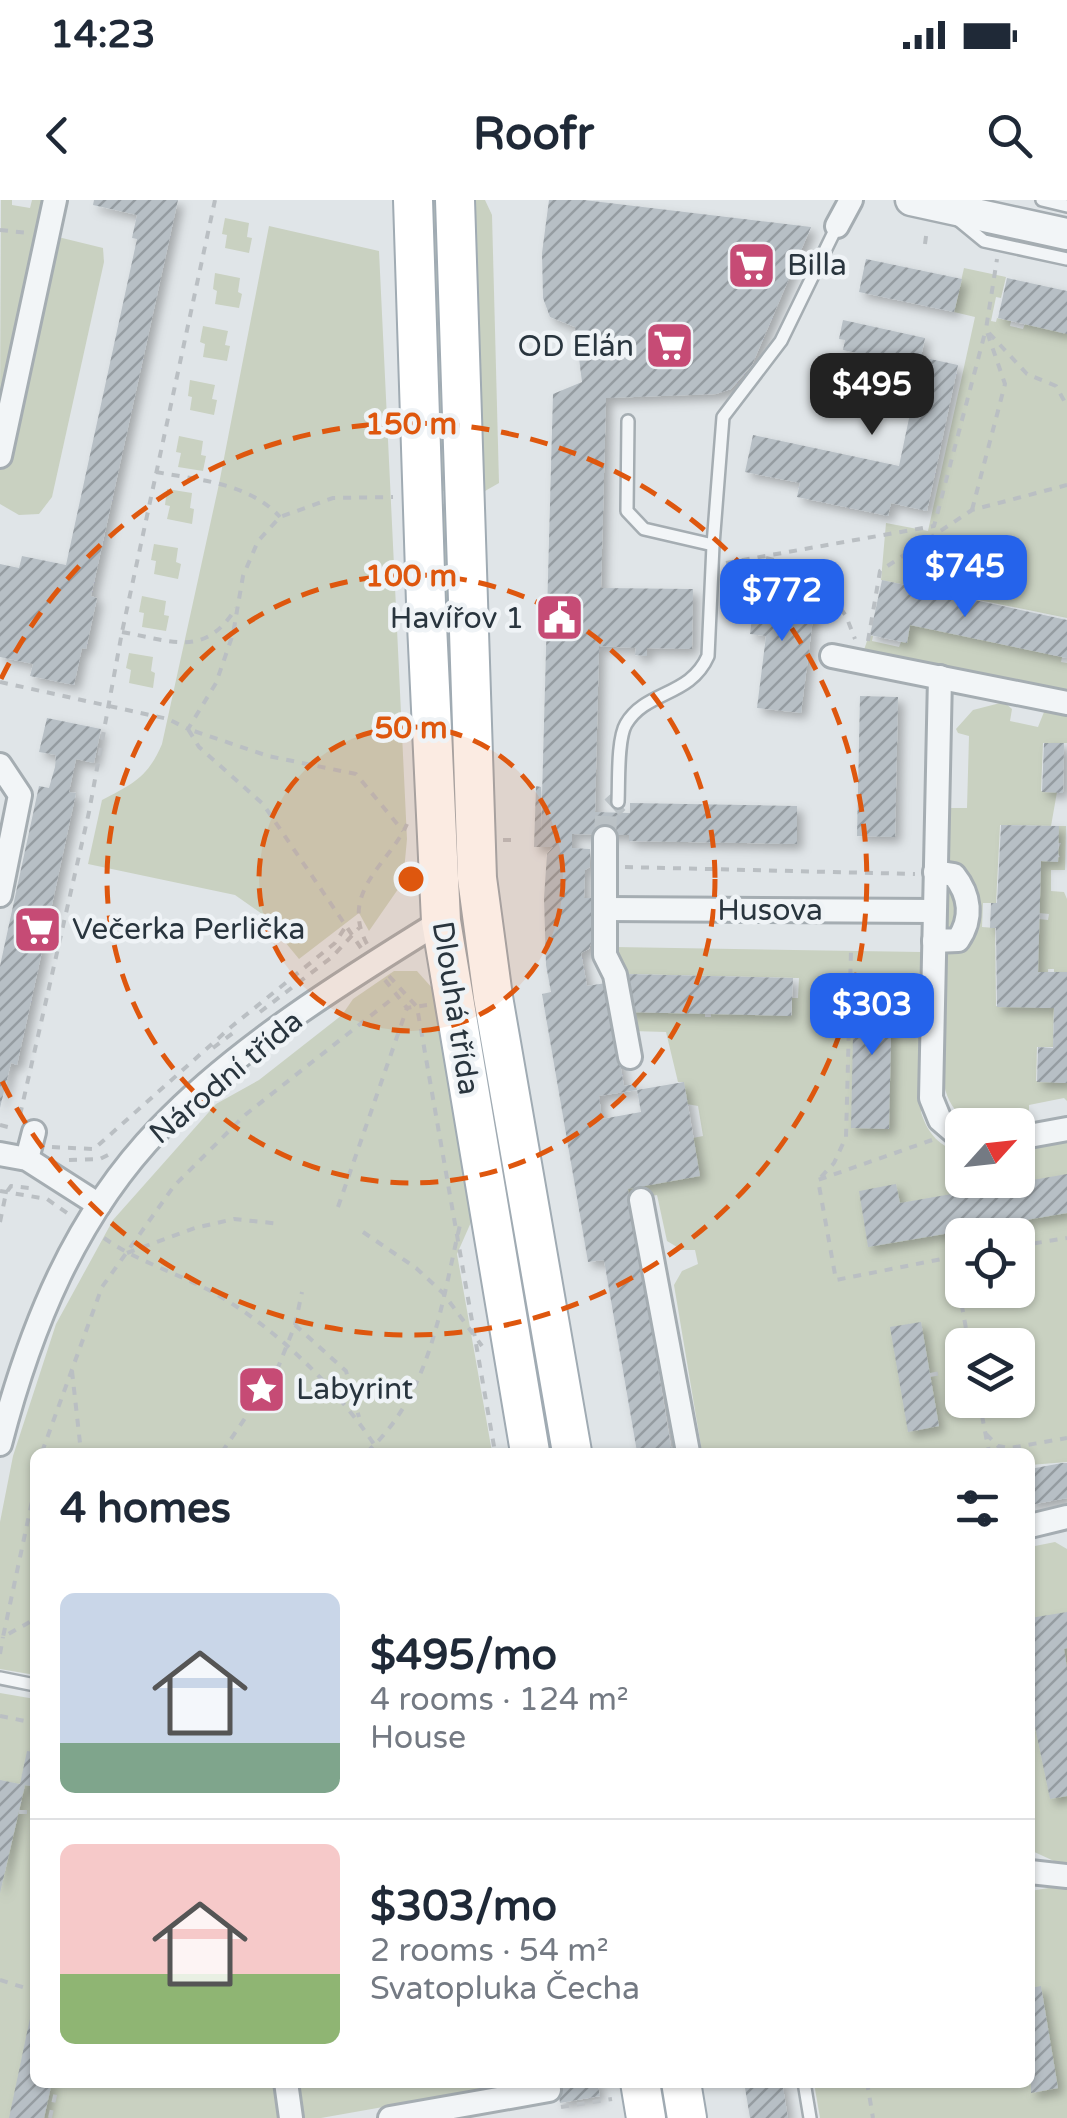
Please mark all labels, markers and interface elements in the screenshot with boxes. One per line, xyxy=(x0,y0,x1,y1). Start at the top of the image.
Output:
text: 14:23 xyxy=(50,12,155,58)
icon: back xyxy=(30,108,85,163)
text: Roofr xyxy=(473,108,594,162)
icon: search xyxy=(982,108,1037,163)
supermarket icon: Billa xyxy=(726,239,778,291)
place label: Billa xyxy=(787,247,847,284)
supermarket icon: OD Elán xyxy=(643,320,695,372)
place label: OD Elán xyxy=(518,328,634,365)
pin: $495 xyxy=(813,353,931,438)
text: $495 xyxy=(832,366,912,404)
text: 150 m xyxy=(365,406,457,443)
pin: $745 xyxy=(906,535,1024,620)
text: $745 xyxy=(925,548,1005,586)
text: 100 m xyxy=(365,558,457,595)
pin: $772 xyxy=(723,559,841,644)
text: $772 xyxy=(742,572,822,610)
public building icon: Havířov 1 xyxy=(533,592,585,644)
place label: Havířov 1 xyxy=(390,600,524,637)
text: 50 m xyxy=(374,710,448,747)
centre of rings xyxy=(393,861,429,897)
street label: Husova xyxy=(717,892,823,929)
supermarket icon: Večerka Perlička xyxy=(11,903,63,955)
place label: Večerka Perlička xyxy=(72,911,305,948)
street label: Dlouhá třída xyxy=(424,919,487,1098)
pin: $303 xyxy=(813,973,931,1058)
text: $303 xyxy=(832,986,912,1024)
street label: Národní třída xyxy=(142,1002,311,1152)
north arrow xyxy=(945,1108,1035,1198)
map controls xyxy=(945,1108,1035,1418)
button: locate xyxy=(945,1218,1035,1308)
button: layers xyxy=(945,1328,1035,1418)
place icon: Labyrint xyxy=(235,1363,287,1415)
place label: Labyrint xyxy=(296,1371,413,1408)
icon: filters xyxy=(950,1481,1005,1536)
text: 4 homes xyxy=(60,1483,231,1534)
text: $495/mo xyxy=(370,1630,557,1681)
icon: home xyxy=(140,1633,260,1753)
text: 4 rooms · 124 m² xyxy=(370,1681,629,1719)
text: House xyxy=(370,1719,466,1757)
text: $303/mo xyxy=(370,1881,557,1932)
icon: home xyxy=(140,1884,260,2004)
text: 2 rooms · 54 m² xyxy=(370,1932,609,1970)
text: Svatopluka Čecha xyxy=(370,1970,640,2008)

